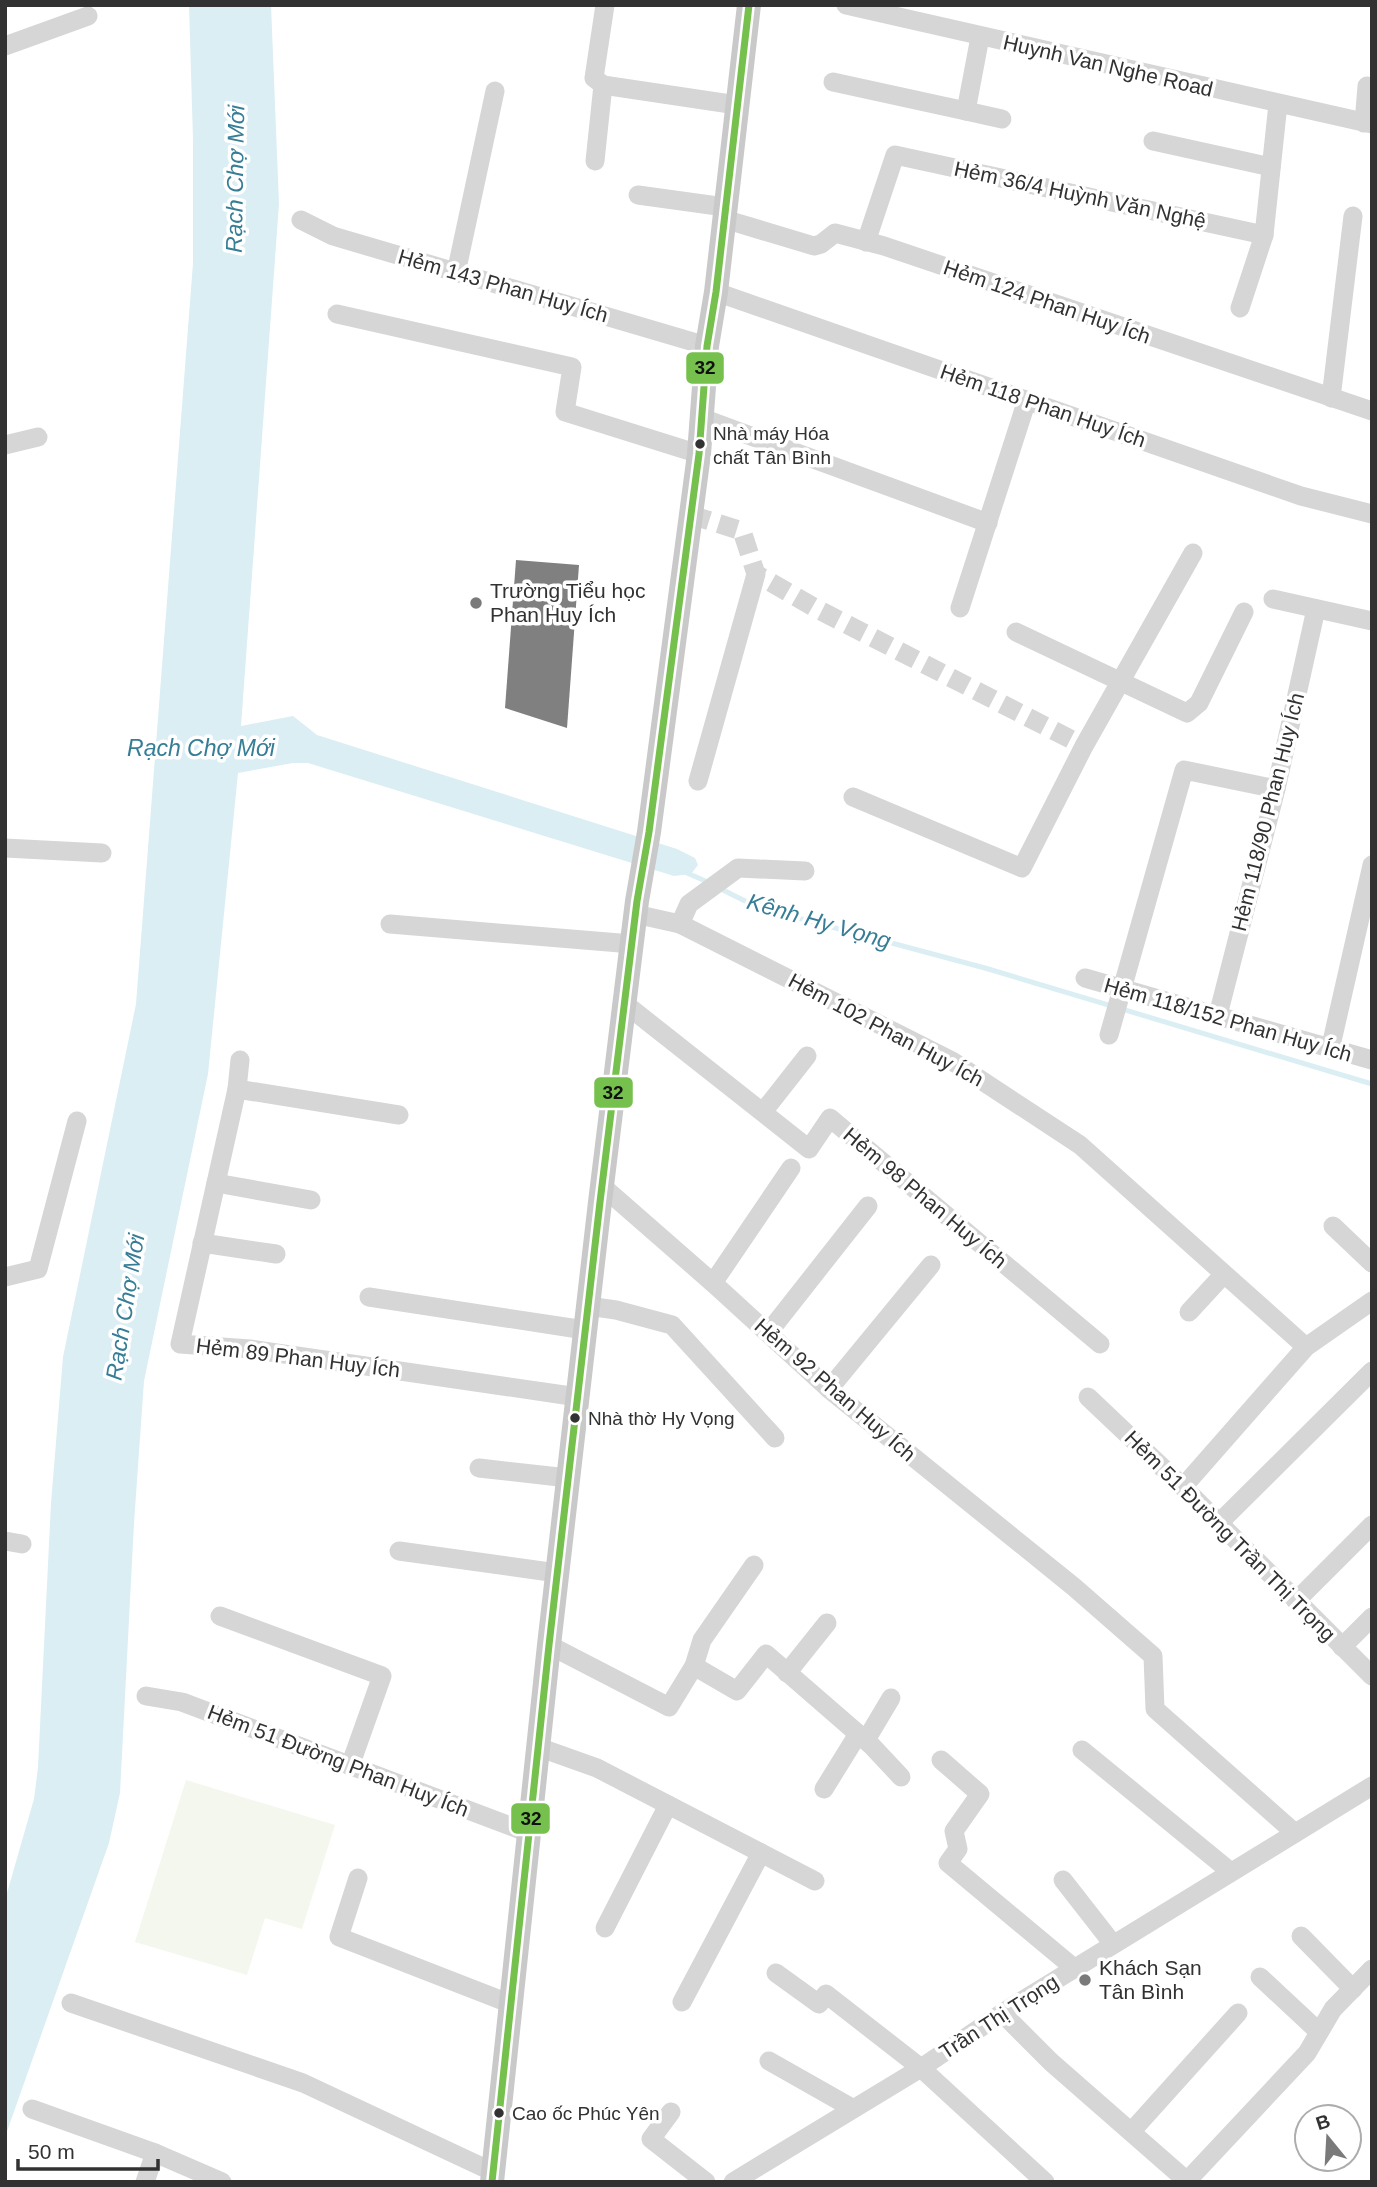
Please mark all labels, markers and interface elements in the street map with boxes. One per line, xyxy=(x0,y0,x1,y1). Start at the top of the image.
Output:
street label: Huynh Van Nghe Road xyxy=(1001,30,1215,101)
water label: Rạch Chợ Mới xyxy=(221,104,249,253)
street label: Hẻm 36/4 Huỳnh Văn Nghệ xyxy=(952,157,1208,232)
street label: Hẻm 143 Phan Huy Ích xyxy=(396,245,611,326)
street label: Hẻm 124 Phan Huy Ích xyxy=(941,255,1154,348)
line badge: 32 xyxy=(685,351,725,385)
text: 32 xyxy=(694,357,716,378)
street label: Hẻm 118 Phan Huy Ích xyxy=(938,360,1149,451)
place label: Nhà máy Hóa chất Tân Bình xyxy=(713,423,831,468)
marker: Nhà máy Hóa chất Tân Bình xyxy=(693,437,707,451)
place label: Trường Tiểu học Phan Huy Ích xyxy=(490,579,645,626)
marker: Trường Tiểu học Phan Huy Ích xyxy=(468,595,484,611)
street label: Hẻm 118/90 Phan Huy Ích xyxy=(1227,690,1308,933)
water label: Rạch Chợ Mới xyxy=(127,735,276,761)
water label: Kênh Hy Vọng xyxy=(744,888,894,954)
street label: Hẻm 102 Phan Huy Ích xyxy=(785,968,987,1091)
street label: Hẻm 118/152 Phan Huy Ích xyxy=(1102,973,1355,1066)
line badge: 32 xyxy=(593,1076,634,1109)
text: 32 xyxy=(602,1082,624,1103)
street label: Hẻm 98 Phan Huy Ích xyxy=(839,1123,1011,1272)
water label: Rạch Chợ Mới xyxy=(101,1231,150,1382)
street label: Hẻm 92 Phan Huy Ích xyxy=(750,1314,920,1466)
street label: Hẻm 89 Phan Huy Ích xyxy=(195,1334,401,1381)
place label: Nhà thờ Hy Vọng xyxy=(588,1408,735,1429)
marker: Nhà thờ Hy Vọng xyxy=(568,1411,582,1425)
street label: Hẻm 51 Đường Trần Thị Trọng xyxy=(1120,1426,1340,1646)
street label: Hẻm 51 Đường Phan Huy Ích xyxy=(204,1700,472,1821)
line badge: 32 xyxy=(510,1802,551,1835)
text: 32 xyxy=(520,1808,542,1829)
place label: Khách Sạn Tân Bình xyxy=(1099,1956,1202,2003)
street label: Trần Thị Trọng xyxy=(935,1970,1062,2063)
marker: Khách Sạn Tân Bình xyxy=(1077,1972,1093,1988)
place label: Cao ốc Phúc Yên xyxy=(512,2103,660,2124)
north arrow xyxy=(1293,2103,1363,2173)
marker: Cao ốc Phúc Yên xyxy=(492,2106,506,2120)
text: B xyxy=(1313,2110,1333,2134)
scale bar xyxy=(18,2128,158,2172)
text: 50 m xyxy=(28,2140,75,2163)

